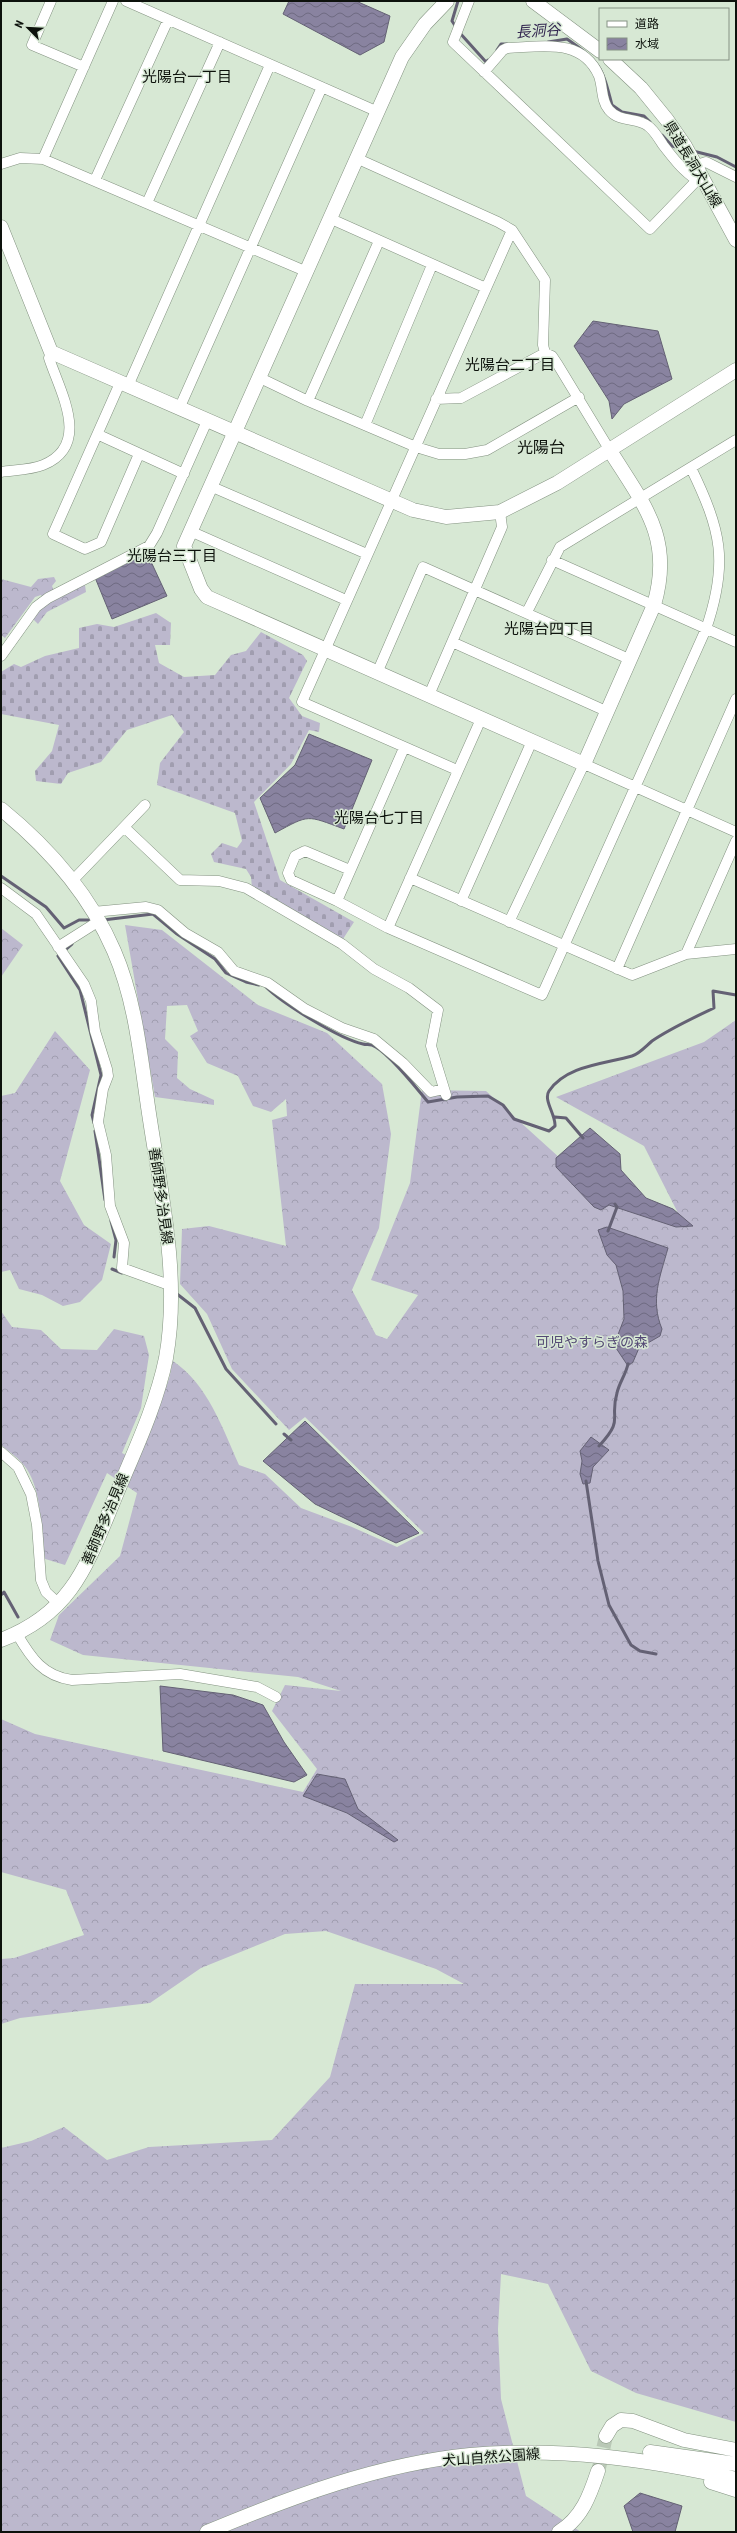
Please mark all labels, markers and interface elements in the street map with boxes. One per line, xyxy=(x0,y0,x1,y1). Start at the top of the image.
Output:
north arrow xyxy=(8,8,48,48)
legend xyxy=(599,8,729,60)
text: 道路 xyxy=(635,17,659,31)
text: N xyxy=(12,18,27,30)
water label: 長洞谷 xyxy=(515,20,563,42)
text: 水域 xyxy=(635,37,659,51)
district label: 光陽台一丁目 xyxy=(142,68,232,86)
street label: 県道長洞犬山線 xyxy=(661,118,725,210)
district label: 光陽台二丁目 xyxy=(465,356,555,374)
district label: 光陽台 xyxy=(517,438,565,457)
district label: 光陽台三丁目 xyxy=(127,547,217,565)
district label: 光陽台四丁目 xyxy=(504,620,594,638)
district label: 光陽台七丁目 xyxy=(334,809,424,827)
street label: 善師野多治見線 xyxy=(146,1146,176,1246)
park label: 可児やすらぎの森 xyxy=(536,1334,648,1350)
street label: 善師野多治見線 xyxy=(78,1471,132,1567)
street label: 犬山自然公園線 xyxy=(442,2446,540,2468)

